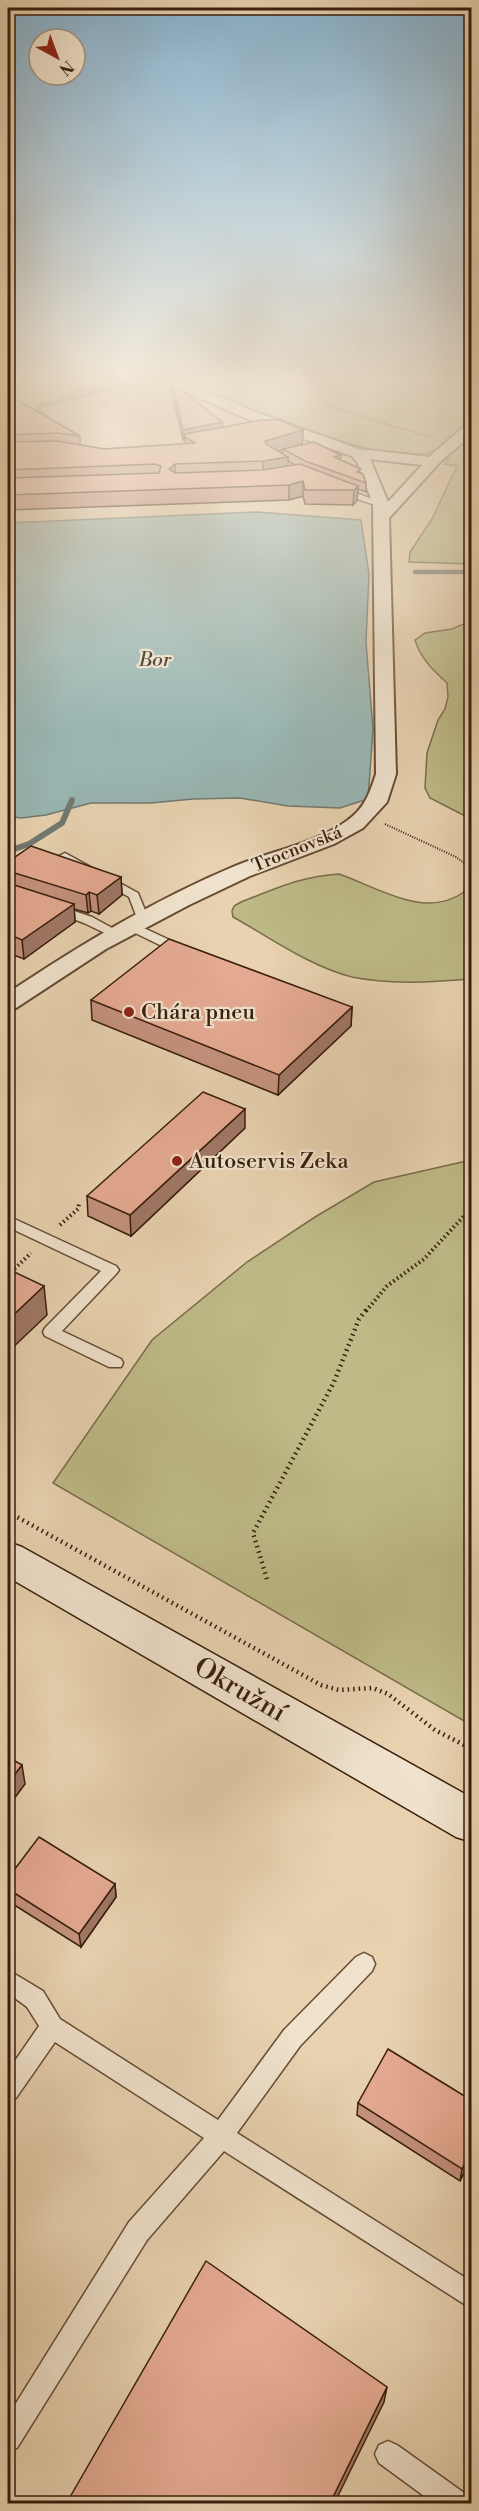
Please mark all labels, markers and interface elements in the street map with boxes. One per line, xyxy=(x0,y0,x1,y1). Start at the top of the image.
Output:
north arrow xyxy=(27,27,87,87)
text: N xyxy=(55,56,78,79)
water label: Bor xyxy=(138,648,172,673)
street label: Trocnovská xyxy=(249,820,346,877)
place label: Chára pneu xyxy=(141,999,255,1026)
marker: Chára pneu xyxy=(122,1005,136,1019)
place label: Autoservis Zeka xyxy=(188,1148,349,1175)
marker: Autoservis Zeka xyxy=(170,1154,184,1168)
street label: Okružní xyxy=(188,1650,293,1731)

